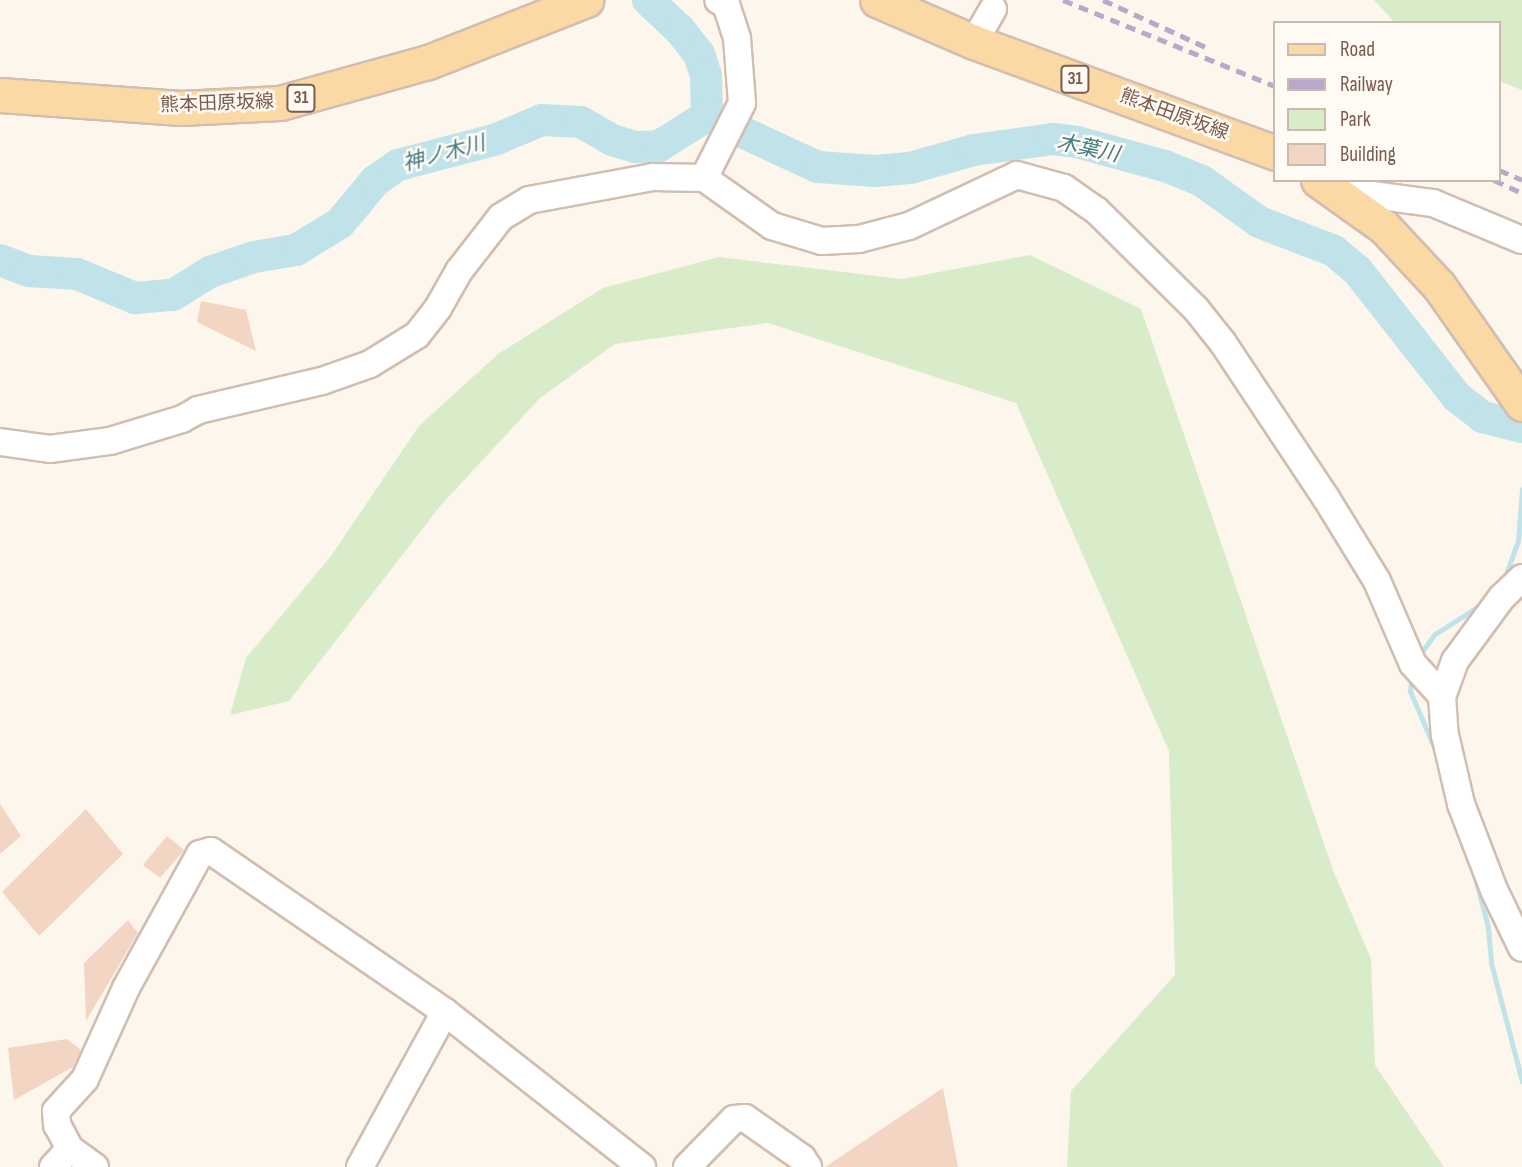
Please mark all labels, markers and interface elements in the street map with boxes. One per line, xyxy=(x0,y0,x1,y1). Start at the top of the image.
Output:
legend xyxy=(1274,21,1501,182)
text: Road xyxy=(1340,37,1375,62)
road number: 31 xyxy=(1059,64,1091,94)
text: Railway xyxy=(1340,72,1393,97)
road number: 31 xyxy=(285,84,317,113)
street label: 熊本田原坂線 xyxy=(1117,85,1231,145)
street label: 熊本田原坂線 xyxy=(160,91,274,117)
text: Park xyxy=(1340,107,1371,132)
water label: 木葉川 xyxy=(1055,130,1121,168)
water label: 神ノ木川 xyxy=(400,131,488,177)
text: Building xyxy=(1340,142,1396,167)

